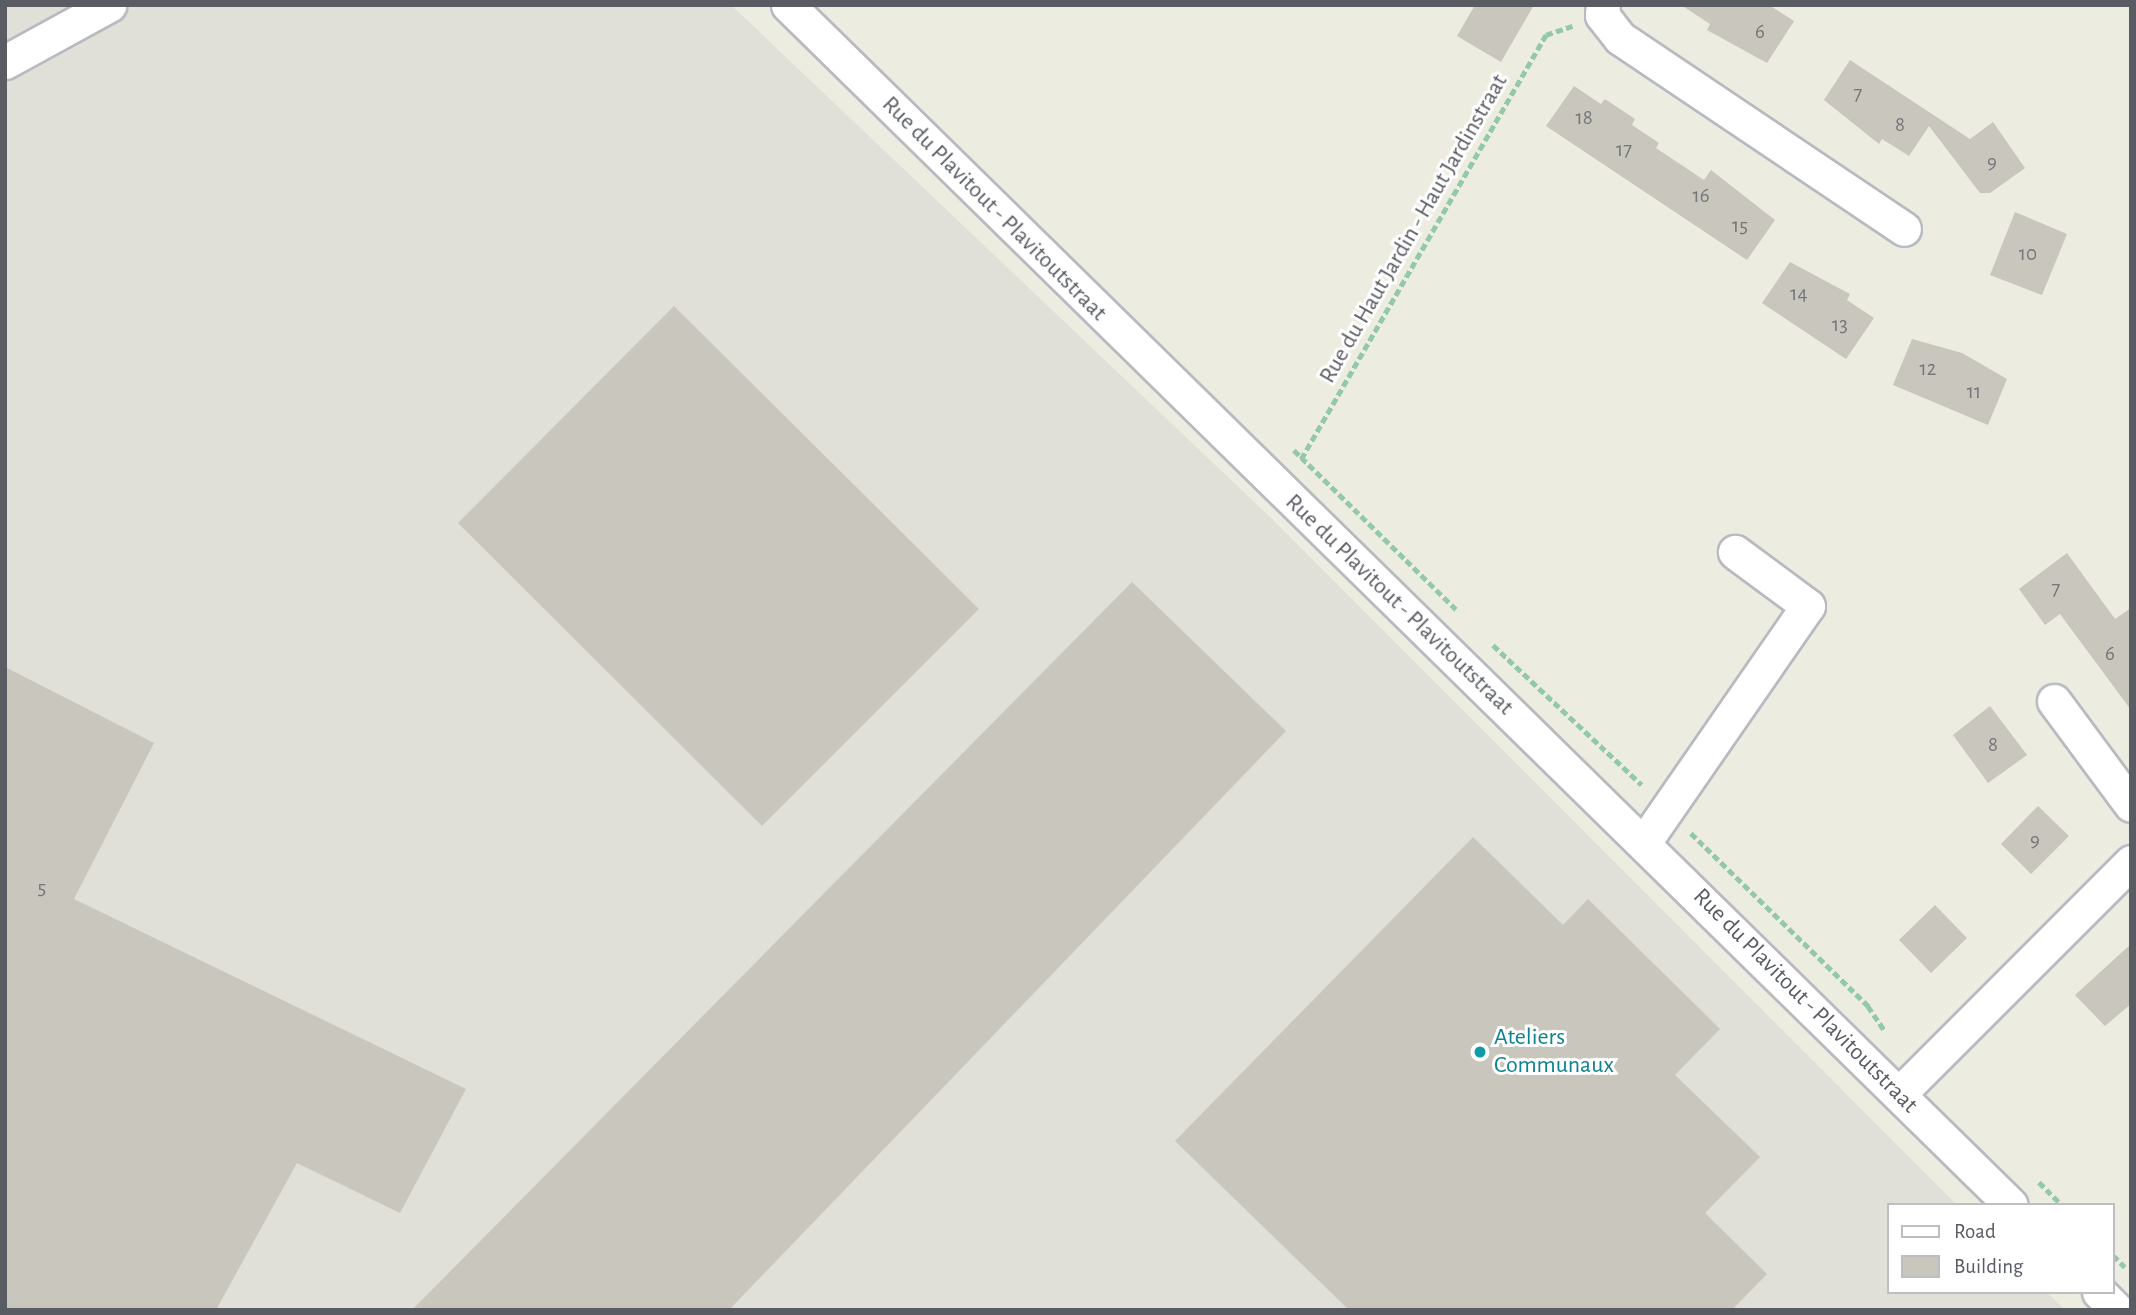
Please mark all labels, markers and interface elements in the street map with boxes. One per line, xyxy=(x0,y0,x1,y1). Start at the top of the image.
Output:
house number: 6 xyxy=(1755,19,1765,45)
street label: Rue du Haut Jardin - Haut Jardinstraat xyxy=(1314,69,1514,389)
house number: 7 xyxy=(1854,81,1862,107)
street label: Rue du Plavitout - Plavitoutstraat xyxy=(876,91,1112,327)
house number: 18 xyxy=(1575,105,1593,131)
house number: 8 xyxy=(1895,112,1905,138)
house number: 17 xyxy=(1616,137,1632,163)
house number: 9 xyxy=(1987,149,1997,175)
house number: 16 xyxy=(1692,183,1710,209)
house number: 15 xyxy=(1732,213,1748,239)
house number: 10 xyxy=(2019,241,2037,267)
house number: 14 xyxy=(1790,281,1808,307)
house number: 13 xyxy=(1832,312,1848,338)
house number: 12 xyxy=(1920,356,1936,382)
house number: 11 xyxy=(1967,379,1981,405)
street label: Rue du Plavitout - Plavitoutstraat xyxy=(1279,488,1519,722)
house number: 7 xyxy=(2052,576,2060,602)
house number: 6 xyxy=(2105,641,2115,667)
house number: 8 xyxy=(1988,732,1998,758)
house number: 9 xyxy=(2030,827,2040,853)
house number: 5 xyxy=(38,875,46,901)
street label: Rue du Plavitout - Plavitoutstraat xyxy=(1687,883,1923,1119)
place label: Ateliers Communaux xyxy=(1494,1024,1614,1080)
marker: Ateliers Communaux xyxy=(1472,1044,1488,1060)
legend xyxy=(1888,1203,2115,1294)
text: Road xyxy=(1954,1221,1996,1242)
text: Building xyxy=(1954,1256,2023,1277)

